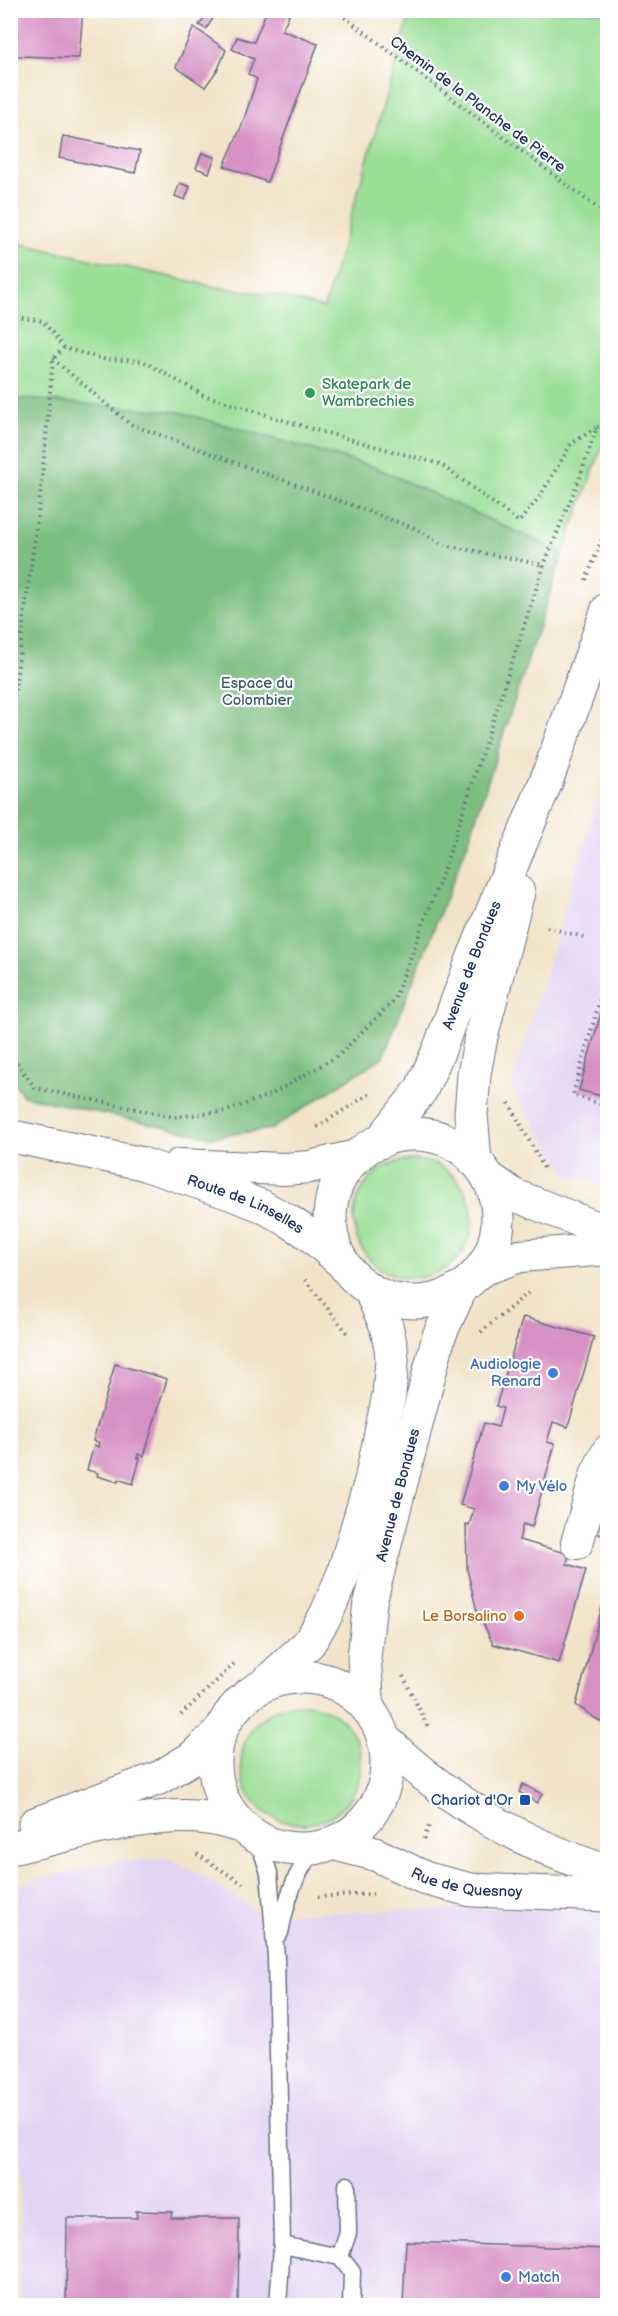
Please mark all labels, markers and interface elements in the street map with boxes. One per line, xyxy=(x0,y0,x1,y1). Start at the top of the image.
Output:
street label: Chemin de la Planche de Pierre xyxy=(386,32,569,177)
place label: Skatepark de Wambrechies xyxy=(322,375,415,411)
marker: Skatepark de Wambrechies xyxy=(303,386,317,400)
park label: Espace du Colombier xyxy=(221,674,293,710)
street label: Avenue de Bondues xyxy=(438,898,506,1032)
street label: Route de Linselles xyxy=(184,1171,308,1238)
place label: Audiologie Renard xyxy=(470,1355,541,1391)
marker: Audiologie Renard xyxy=(546,1366,560,1380)
street label: Avenue de Bondues xyxy=(372,1426,425,1564)
place label: My Vélo xyxy=(516,1477,567,1496)
marker: My Vélo xyxy=(497,1479,511,1493)
place label: Le Borsalino xyxy=(422,1607,507,1626)
marker: Le Borsalino xyxy=(512,1609,526,1623)
place label: Chariot d'Or xyxy=(431,1791,514,1810)
marker: Chariot d'Or xyxy=(518,1793,532,1807)
street label: Rue de Quesnoy xyxy=(407,1864,523,1902)
place label: Match xyxy=(518,2268,560,2287)
marker: Match xyxy=(499,2270,513,2284)

